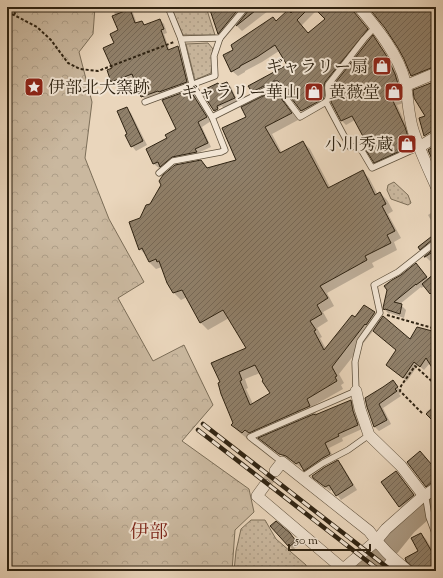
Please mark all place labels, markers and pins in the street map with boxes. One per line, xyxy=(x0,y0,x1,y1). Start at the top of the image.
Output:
shop icon: ギャラリー扇 xyxy=(371,55,393,77)
place label: ギャラリー扇 xyxy=(266,56,368,80)
place icon: 伊部北大窯跡 xyxy=(23,76,45,98)
place label: 伊部北大窯跡 xyxy=(48,77,150,101)
shop icon: ギャラリー華山 xyxy=(303,81,325,103)
shop icon: 黄薇堂 xyxy=(383,81,405,103)
place label: ギャラリー華山 xyxy=(181,82,300,106)
place label: 黄薇堂 xyxy=(329,82,380,106)
shop icon: 小川秀蔵 xyxy=(396,133,418,155)
place label: 小川秀蔵 xyxy=(325,134,393,158)

